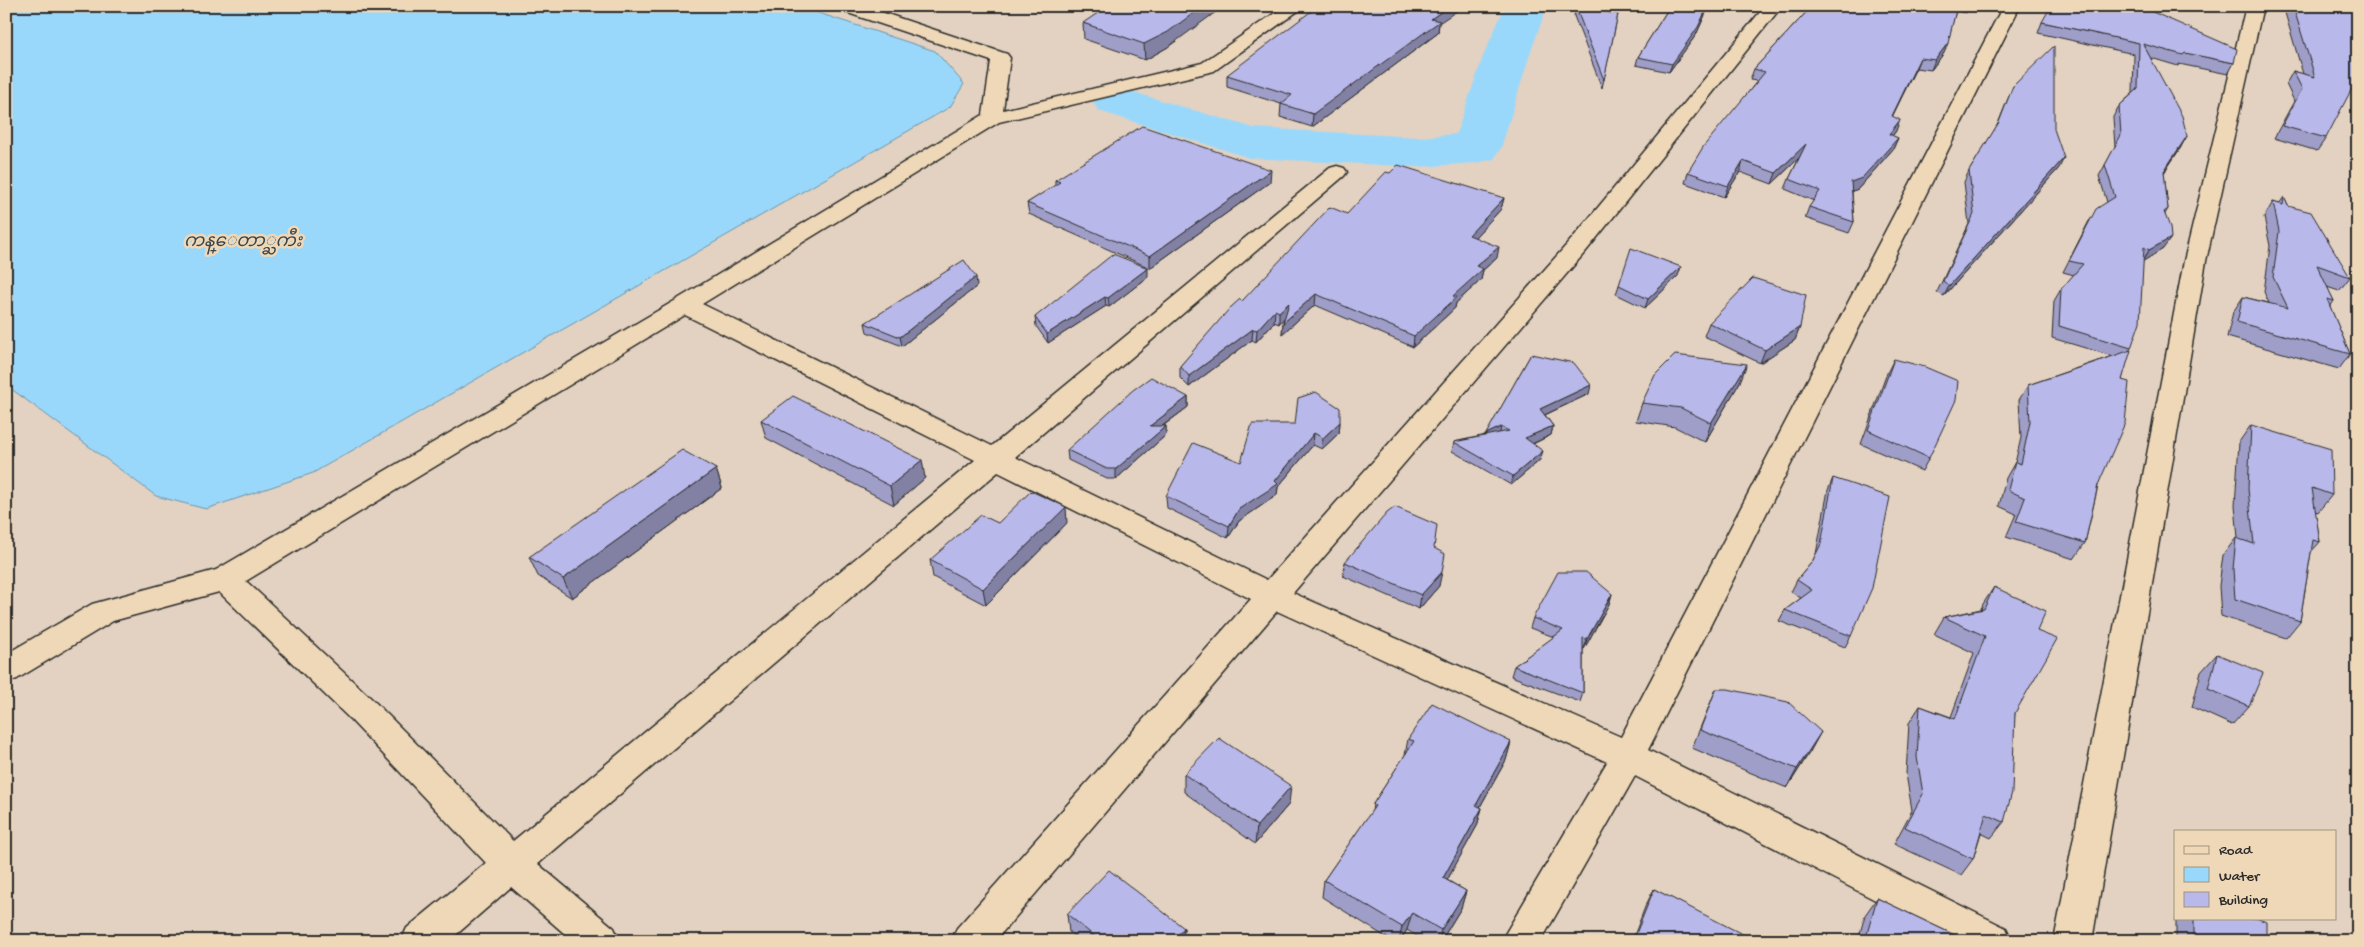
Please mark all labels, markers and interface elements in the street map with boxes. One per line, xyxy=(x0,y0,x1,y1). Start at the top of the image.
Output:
water label: ကန္ေတာ္ႀကီး xyxy=(184,227,304,255)
legend xyxy=(2174,830,2336,920)
text: Road xyxy=(2219,842,2253,860)
text: Water xyxy=(2219,868,2261,886)
text: Building xyxy=(2218,892,2268,910)

